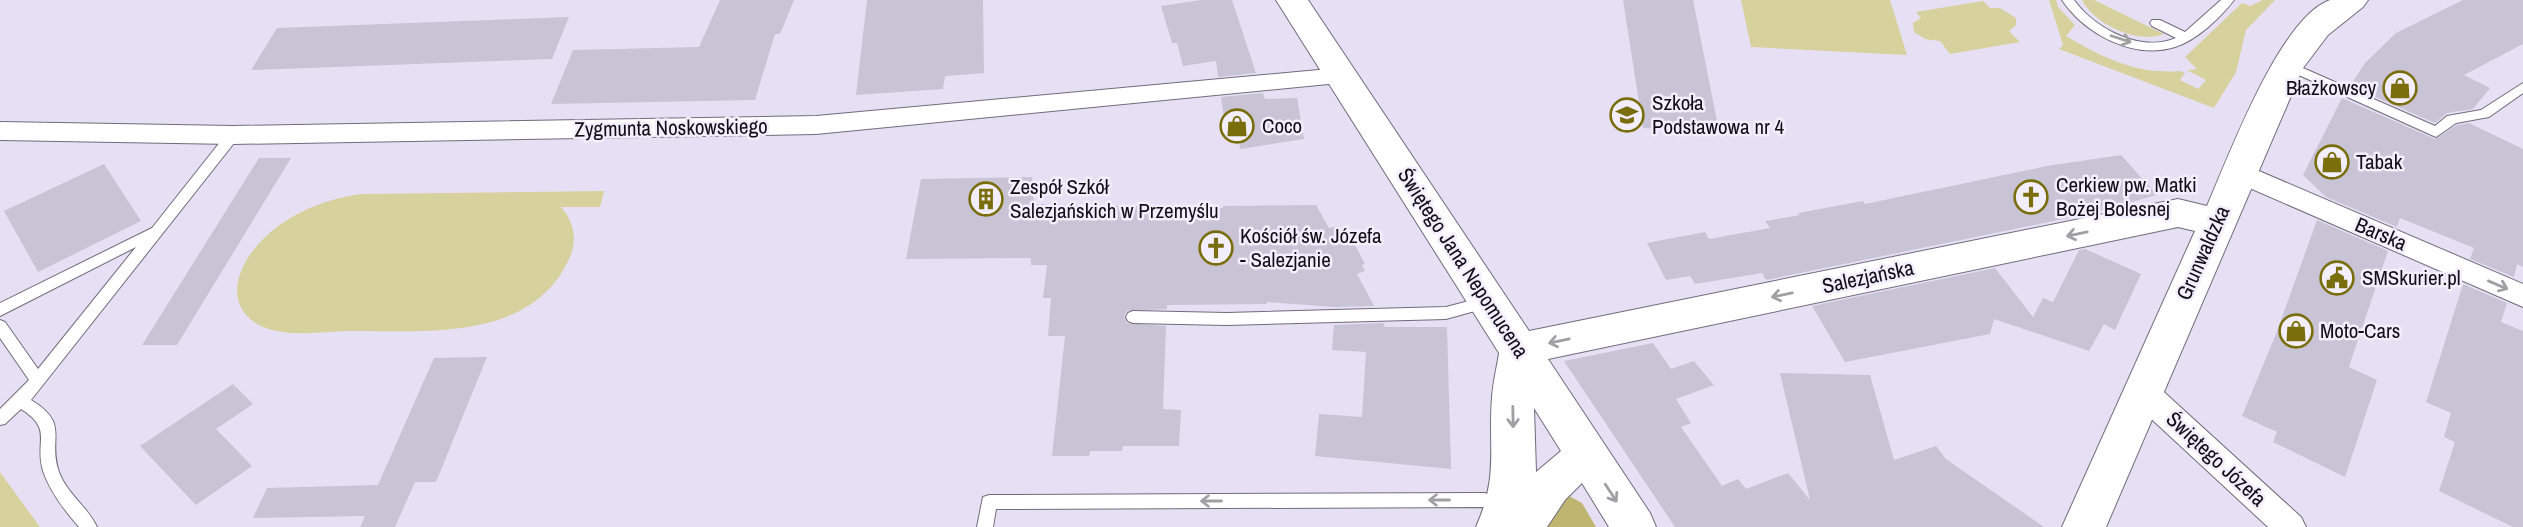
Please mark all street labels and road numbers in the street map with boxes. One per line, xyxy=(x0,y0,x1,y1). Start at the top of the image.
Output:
street label: Zygmunta Noskowskiego xyxy=(574,111,768,144)
street label: Świętego Jana Nepomucena xyxy=(1391,162,1536,364)
street label: Grunwaldzka xyxy=(2169,201,2236,305)
street label: Barska xyxy=(2351,210,2412,258)
street label: Salezjańska xyxy=(1819,253,1917,300)
street label: Świętego Józefa xyxy=(2160,405,2273,513)

